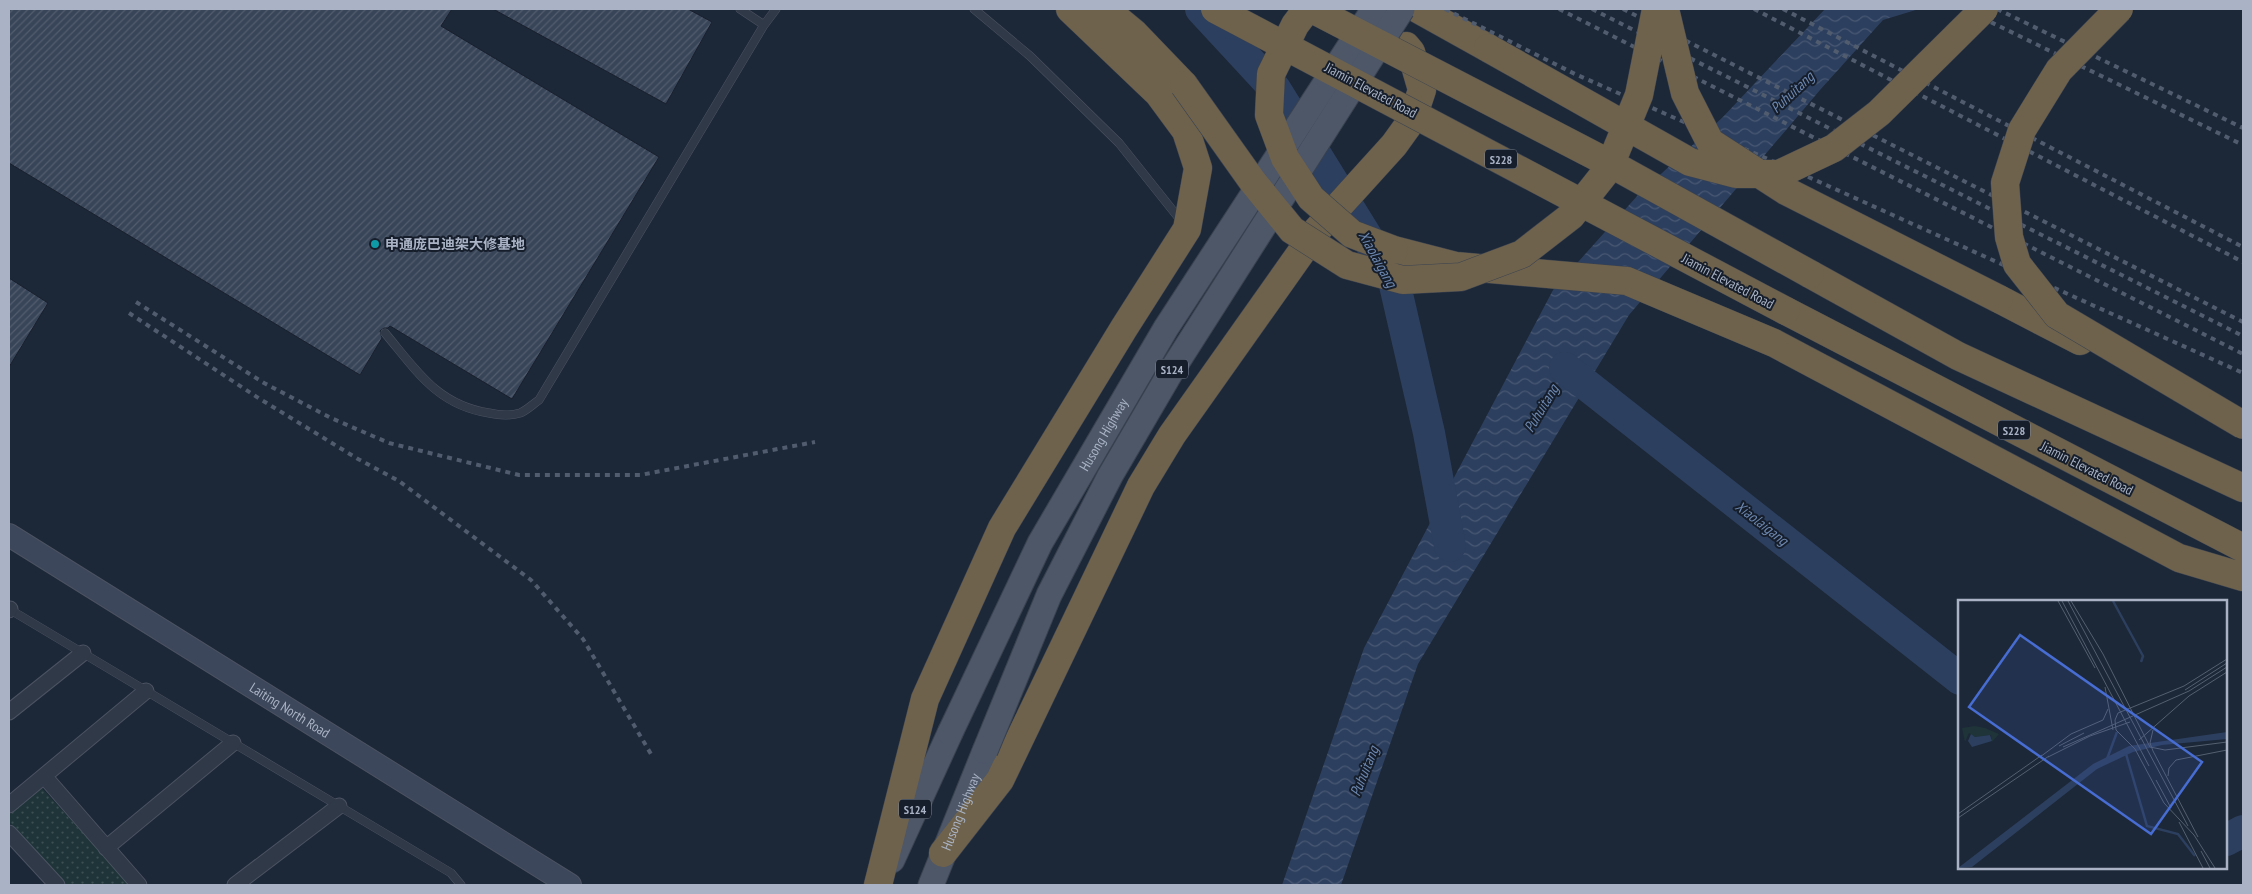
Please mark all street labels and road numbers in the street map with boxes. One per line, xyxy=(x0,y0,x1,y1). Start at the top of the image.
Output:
street label: Jiamin Elevated Road xyxy=(1321,58,1420,122)
road number: S228 xyxy=(1485,150,1517,168)
street label: Jiamin Elevated Road xyxy=(1678,249,1777,313)
road number: S124 xyxy=(1156,359,1188,378)
street label: Husong Highway xyxy=(1075,394,1132,474)
road number: S228 xyxy=(1998,420,2030,440)
street label: Jiamin Elevated Road xyxy=(2037,436,2136,499)
street label: Laiting North Road xyxy=(246,678,333,742)
street label: Husong Highway xyxy=(937,770,984,853)
road number: S124 xyxy=(899,800,931,819)

